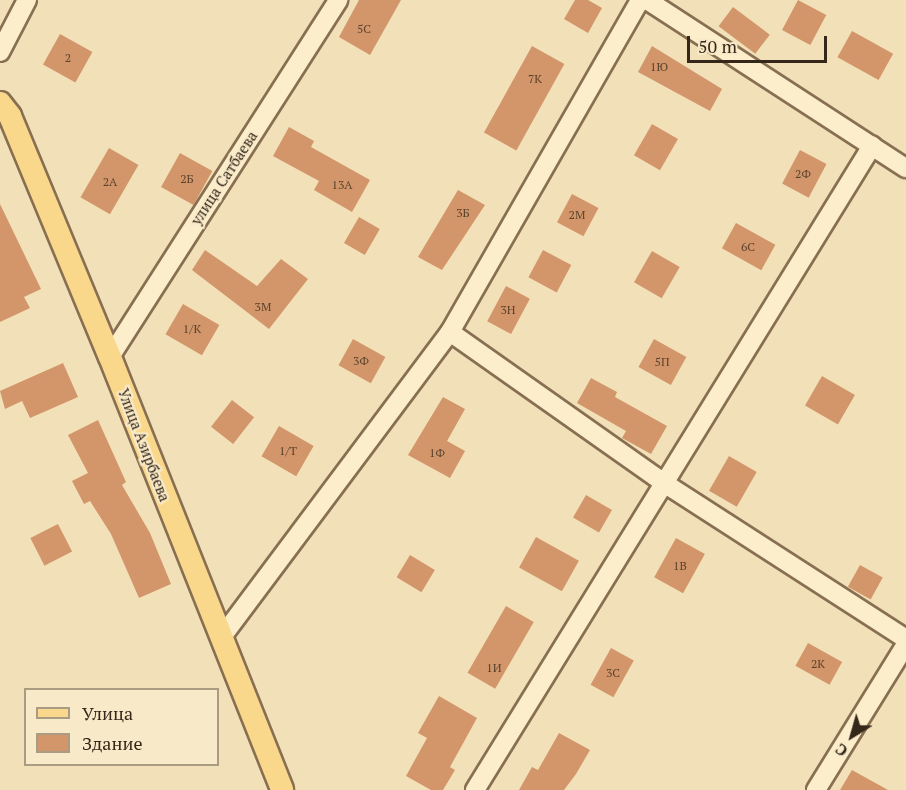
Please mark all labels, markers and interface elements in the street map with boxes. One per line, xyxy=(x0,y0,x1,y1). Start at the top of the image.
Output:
house number: 5С xyxy=(357,22,371,36)
scale bar xyxy=(690,24,830,62)
text: 50 m xyxy=(698,34,737,58)
house number: 2 xyxy=(65,51,71,65)
house number: 1Ю xyxy=(650,60,668,74)
house number: 7К xyxy=(528,72,542,86)
street label: улица Сатбаева xyxy=(187,128,261,228)
house number: 2Ф xyxy=(795,167,811,181)
house number: 2Б xyxy=(180,172,194,186)
house number: 2А xyxy=(103,175,117,189)
house number: 13А xyxy=(332,178,352,192)
house number: 3Б xyxy=(456,206,470,220)
house number: 2M xyxy=(569,208,585,222)
house number: 6С xyxy=(741,240,755,254)
house number: 3М xyxy=(255,300,271,314)
house number: 3H xyxy=(500,303,516,317)
house number: 1/К xyxy=(183,322,201,336)
house number: 3Ф xyxy=(353,354,369,368)
house number: 5П xyxy=(654,355,670,369)
street label: Улица Азирбаева xyxy=(114,386,174,504)
house number: 1/Т xyxy=(279,444,297,458)
house number: 1Ф xyxy=(429,446,445,460)
house number: 1В xyxy=(673,559,687,573)
house number: 2К xyxy=(811,657,825,671)
house number: 1И xyxy=(486,661,502,675)
house number: 3С xyxy=(606,666,620,680)
legend xyxy=(24,688,219,766)
text: Улица xyxy=(82,701,133,725)
north arrow xyxy=(822,706,882,766)
text: Здание xyxy=(82,731,142,755)
text: С xyxy=(830,738,852,762)

